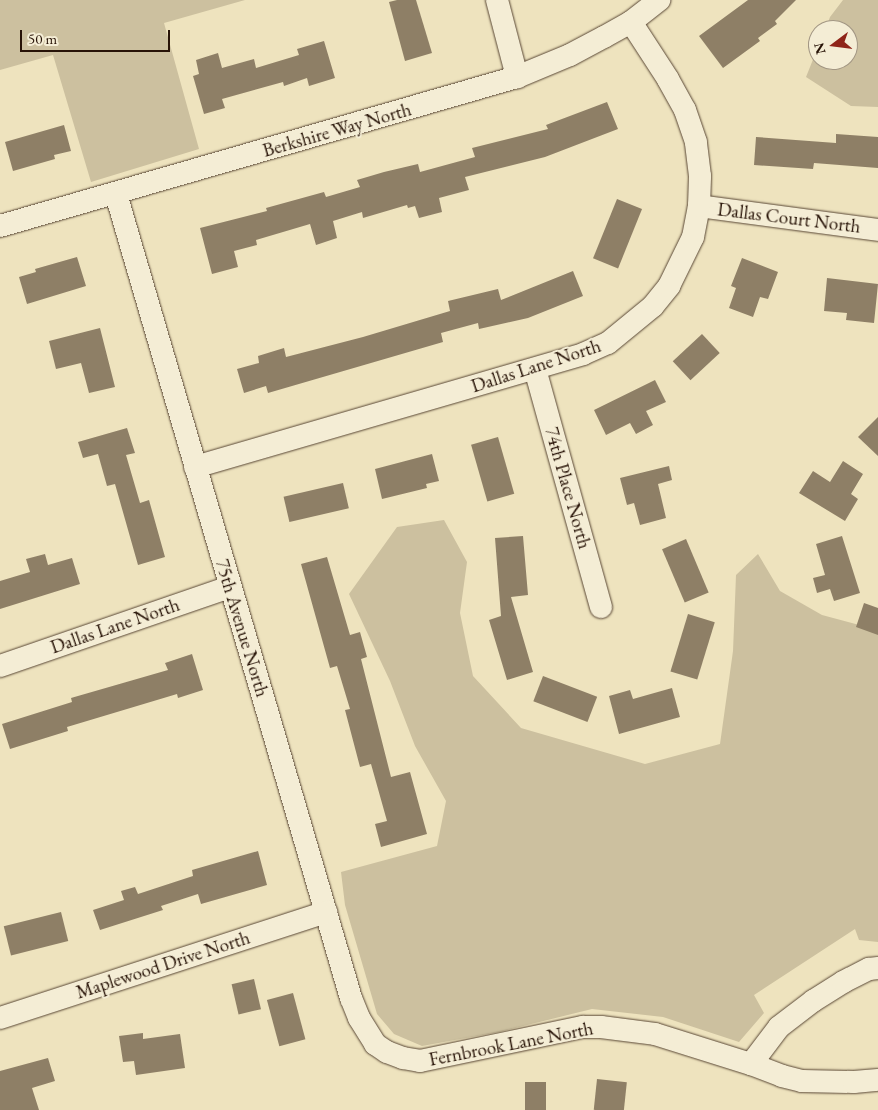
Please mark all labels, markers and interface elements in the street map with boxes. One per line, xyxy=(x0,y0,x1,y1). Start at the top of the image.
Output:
scale bar xyxy=(22,20,172,52)
north arrow xyxy=(808,20,858,70)
text: 50 m xyxy=(28,29,57,48)
text: N xyxy=(809,41,830,56)
street label: Berkshire Way North xyxy=(260,98,414,162)
street label: Dallas Court North xyxy=(716,198,862,238)
street label: Dallas Lane North xyxy=(468,334,604,398)
street label: 74th Place North xyxy=(540,425,596,551)
street label: 75th Avenue North xyxy=(210,556,274,700)
street label: Dallas Lane North xyxy=(47,593,183,659)
street label: Maplewood Drive North xyxy=(73,926,253,1004)
street label: Fernbrook Lane North xyxy=(427,1017,595,1071)

